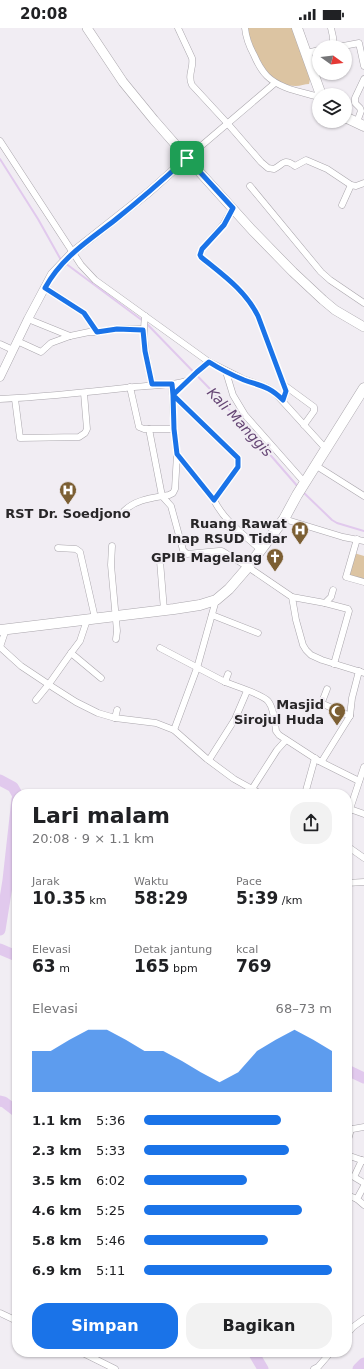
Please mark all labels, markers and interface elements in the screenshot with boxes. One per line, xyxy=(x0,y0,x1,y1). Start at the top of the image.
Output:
text: 20:08 xyxy=(20,5,68,23)
north arrow xyxy=(312,40,352,80)
map controls xyxy=(312,40,352,128)
button: layers xyxy=(312,88,352,128)
pin xyxy=(170,141,204,175)
icon: arrive xyxy=(176,147,198,169)
water label: Kali Manggis xyxy=(204,384,276,460)
hospital icon: RST Dr. Soedjono xyxy=(58,480,78,505)
place label: RST Dr. Soedjono xyxy=(5,506,131,521)
place label: Ruang Rawat Inap RSUD Tidar xyxy=(167,516,288,546)
hospital icon: Ruang Rawat Inap RSUD Tidar xyxy=(290,520,310,545)
church icon: GPIB Magelang xyxy=(265,547,285,572)
place label: GPIB Magelang xyxy=(151,550,262,565)
place label: Masjid Sirojul Huda xyxy=(234,697,324,727)
mosque icon: Masjid Sirojul Huda xyxy=(327,701,347,726)
button: share xyxy=(290,802,332,844)
text: Lari malam xyxy=(32,803,170,828)
text: 20:08 · 9 × 1.1 km xyxy=(32,831,154,846)
text: Jarak xyxy=(32,875,60,888)
text: Waktu xyxy=(134,875,169,888)
text: Pace xyxy=(236,875,262,888)
text: 10.35 xyxy=(32,888,86,908)
text: 58:29 xyxy=(134,888,188,908)
text: 5:39 xyxy=(236,888,278,908)
text: km xyxy=(86,894,106,907)
text: /km xyxy=(278,894,303,907)
text: Elevasi xyxy=(32,943,71,956)
text: Detak jantung xyxy=(134,943,212,956)
text: kcal xyxy=(236,943,258,956)
text: 63 xyxy=(32,956,56,976)
text: 165 xyxy=(134,956,170,976)
text: 769 xyxy=(236,956,272,976)
text: m xyxy=(56,962,70,975)
text: bpm xyxy=(170,962,198,975)
text: Elevasi xyxy=(32,1001,78,1016)
text: 68–73 m xyxy=(276,1001,332,1016)
text: 1.1 km xyxy=(32,1113,82,1128)
text: 5:36 xyxy=(96,1113,125,1128)
text: 2.3 km xyxy=(32,1143,82,1158)
text: 5:33 xyxy=(96,1143,125,1158)
text: 3.5 km xyxy=(32,1173,82,1188)
text: 6:02 xyxy=(96,1173,125,1188)
text: 4.6 km xyxy=(32,1203,82,1218)
text: 5:25 xyxy=(96,1203,125,1218)
text: 5.8 km xyxy=(32,1233,82,1248)
text: 5:46 xyxy=(96,1233,125,1248)
text: 6.9 km xyxy=(32,1263,82,1278)
text: 5:11 xyxy=(96,1263,125,1278)
button: Simpan xyxy=(32,1303,178,1349)
button: Bagikan xyxy=(186,1303,332,1349)

